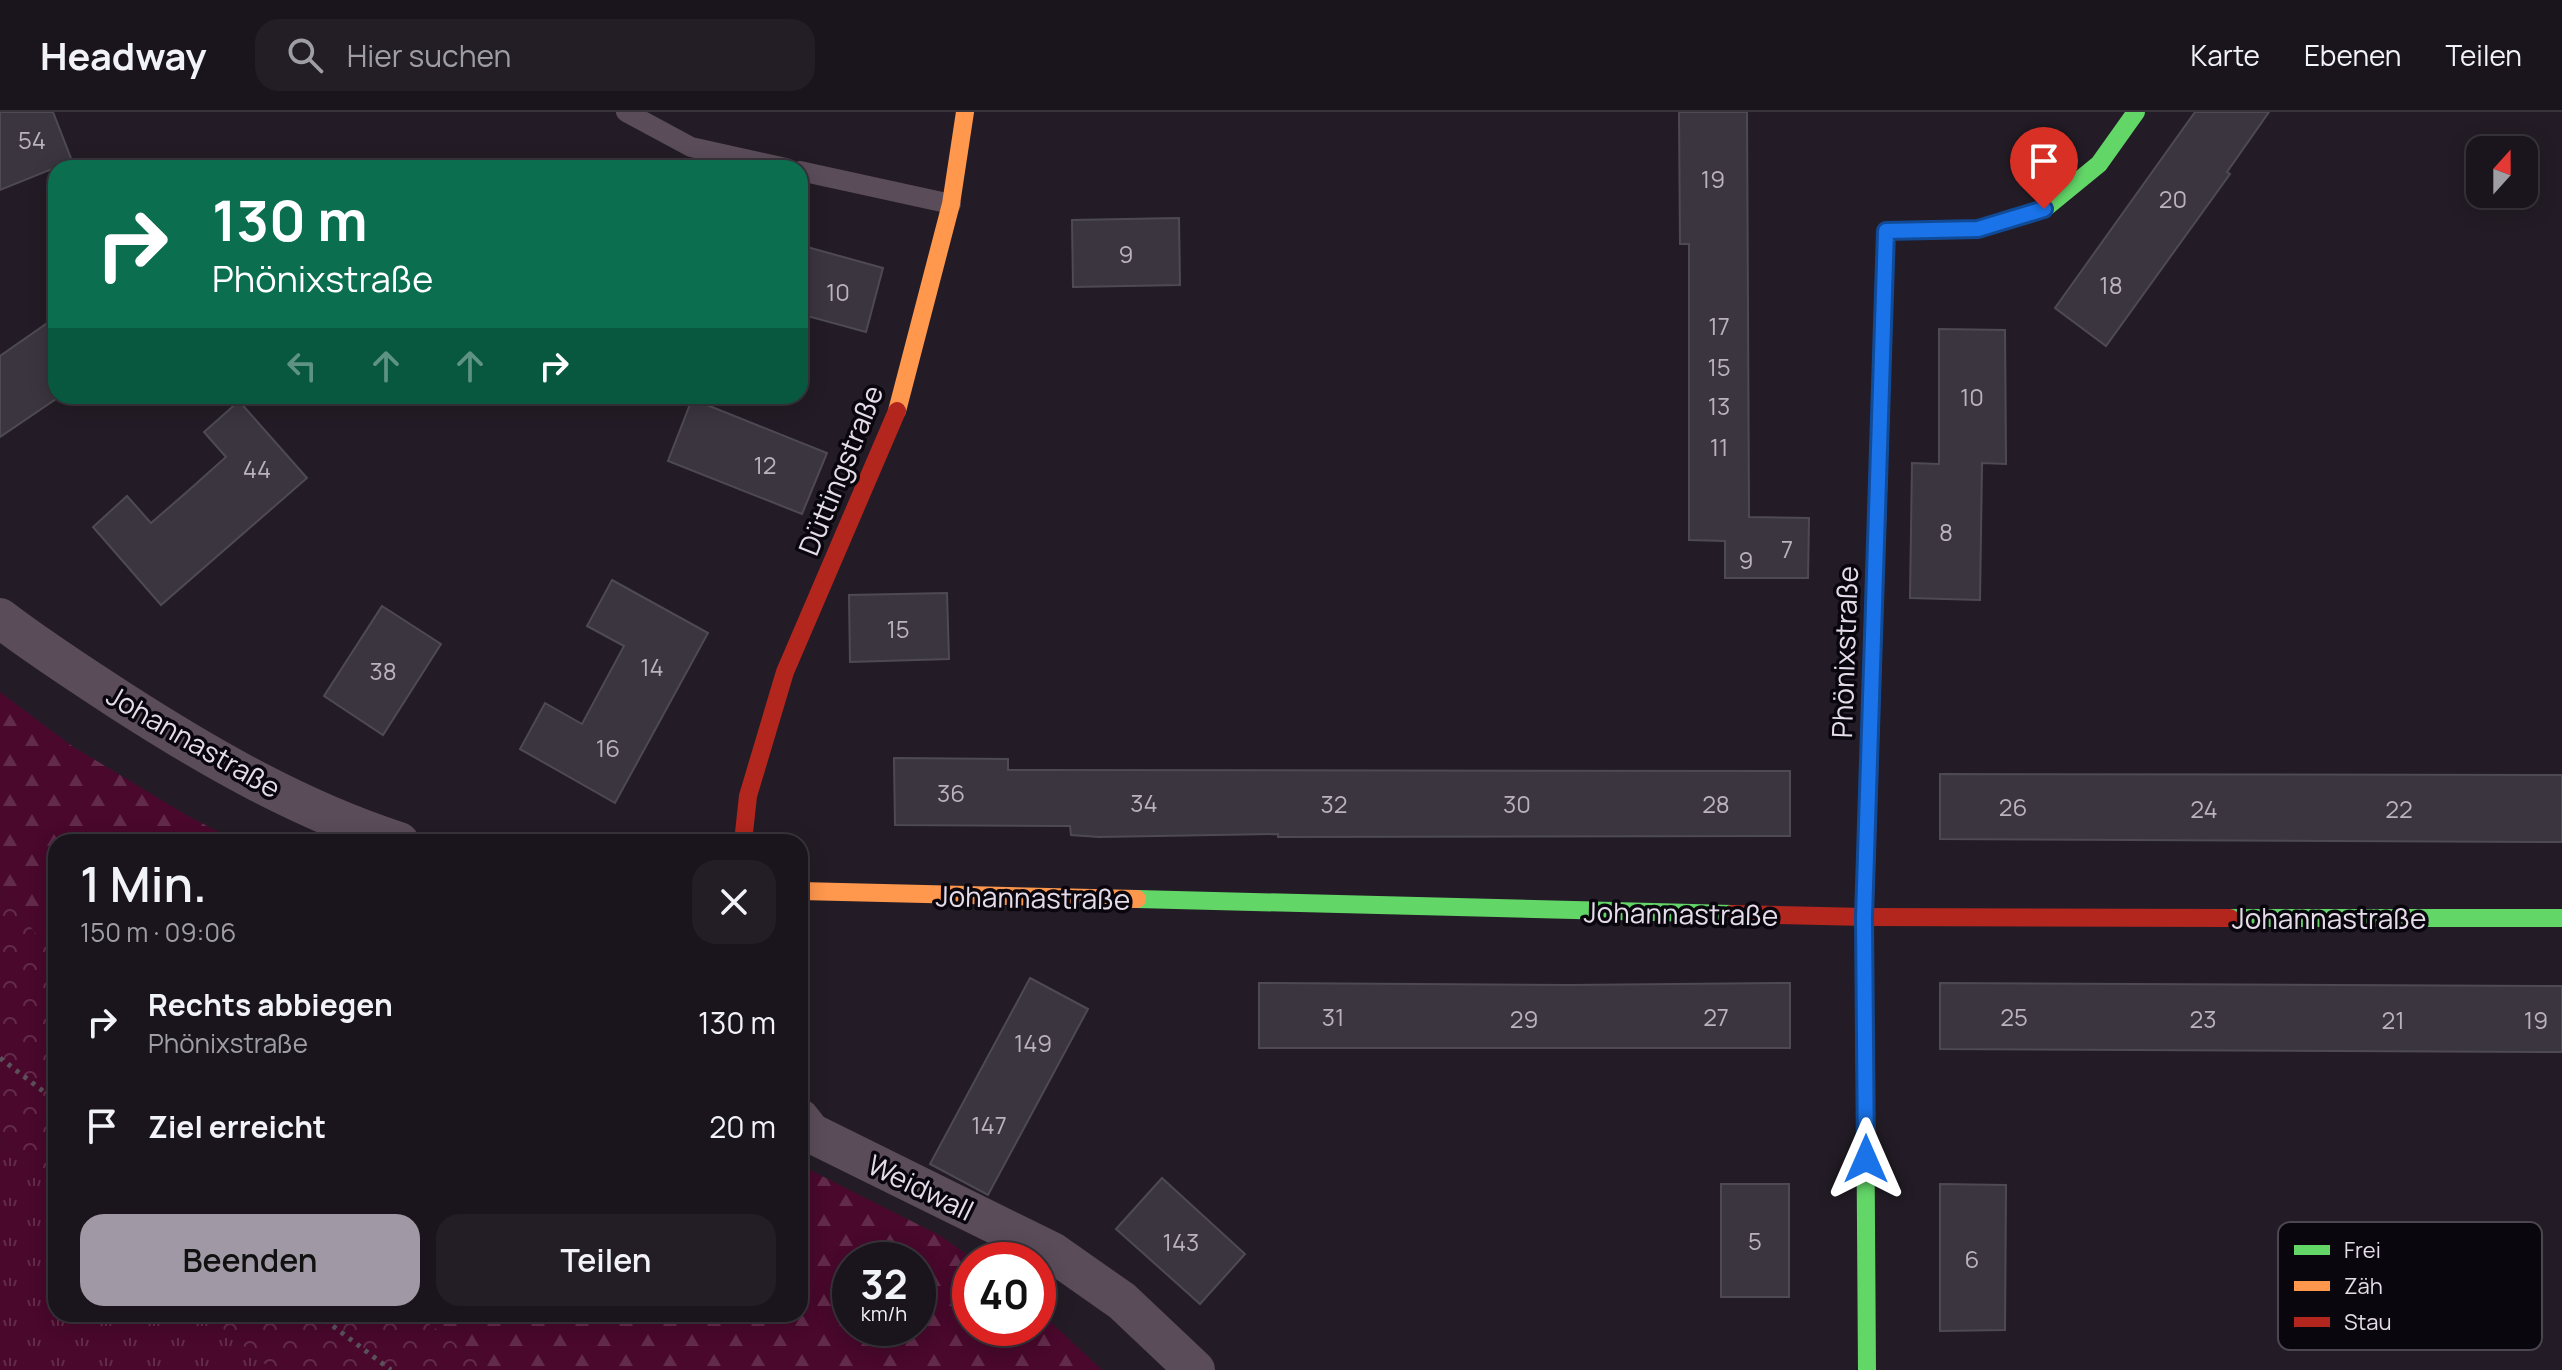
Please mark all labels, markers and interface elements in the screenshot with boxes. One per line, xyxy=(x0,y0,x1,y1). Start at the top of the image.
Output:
search box xyxy=(255,19,815,91)
text: Headway xyxy=(40,29,207,81)
icon: search xyxy=(283,33,327,77)
text: Hier suchen xyxy=(347,35,511,76)
text: Karte xyxy=(2191,36,2260,74)
text: Ebenen xyxy=(2304,36,2402,74)
text: Teilen xyxy=(2446,36,2522,74)
house number: 54 xyxy=(18,123,46,156)
pin xyxy=(2010,127,2078,209)
north arrow xyxy=(2466,136,2538,208)
map controls xyxy=(2466,136,2538,208)
icon: arrive xyxy=(2022,139,2066,183)
house number: 19 xyxy=(1701,162,1725,195)
text: 130 m xyxy=(212,181,368,258)
house number: 20 xyxy=(2159,182,2187,215)
icon: right xyxy=(80,192,184,296)
house number: 9 xyxy=(1119,237,1133,270)
text: Phönixstraße xyxy=(212,254,433,303)
house number: 18 xyxy=(2099,268,2123,301)
house number: 10 xyxy=(826,275,850,308)
house number: 17 xyxy=(1708,309,1730,342)
icon: left xyxy=(280,344,324,388)
icon: ahead xyxy=(364,344,408,388)
icon: ahead xyxy=(448,344,492,388)
icon: right xyxy=(532,344,576,388)
house number: 15 xyxy=(1707,350,1731,383)
street label: Düttingstraße xyxy=(789,379,891,561)
house number: 10 xyxy=(1960,380,1984,413)
house number: 13 xyxy=(1708,389,1730,422)
house number: 11 xyxy=(1710,430,1728,463)
house number: 12 xyxy=(753,448,777,481)
house number: 44 xyxy=(243,452,271,485)
house number: 8 xyxy=(1939,515,1953,548)
house number: 7 xyxy=(1781,532,1793,565)
house number: 9 xyxy=(1739,543,1753,576)
street label: Phönixstraße xyxy=(1822,565,1866,739)
house number: 15 xyxy=(886,612,910,645)
house number: 14 xyxy=(640,650,664,683)
house number: 38 xyxy=(369,654,397,687)
street label: Johannastraße xyxy=(100,676,288,806)
house number: 16 xyxy=(596,731,620,764)
house number: 36 xyxy=(937,776,965,809)
house number: 34 xyxy=(1130,786,1158,819)
house number: 32 xyxy=(1321,787,1347,820)
house number: 30 xyxy=(1503,787,1531,820)
house number: 28 xyxy=(1702,787,1730,820)
house number: 26 xyxy=(1999,790,2027,823)
house number: 24 xyxy=(2190,792,2218,825)
house number: 22 xyxy=(2385,792,2413,825)
text: 1 Min. xyxy=(80,851,207,916)
button: close xyxy=(692,860,776,944)
street label: Johannastraße xyxy=(935,876,1131,918)
street label: Johannastraße xyxy=(1583,892,1779,934)
street label: Johannastraße xyxy=(2232,899,2426,937)
text: 150 m · 09:06 xyxy=(80,914,236,950)
text: Rechts abbiegen xyxy=(148,984,393,1025)
icon: right xyxy=(80,1000,124,1044)
house number: 31 xyxy=(1322,1000,1344,1033)
house number: 27 xyxy=(1703,1000,1729,1033)
house number: 25 xyxy=(2000,1000,2028,1033)
text: 130 m xyxy=(698,1002,776,1043)
house number: 29 xyxy=(1510,1002,1538,1035)
house number: 23 xyxy=(2190,1002,2216,1035)
house number: 21 xyxy=(2381,1003,2405,1036)
house number: 19 xyxy=(2524,1003,2548,1036)
text: Phönixstraße xyxy=(148,1025,308,1061)
house number: 149 xyxy=(1014,1026,1052,1059)
icon: arrive xyxy=(80,1104,124,1148)
text: Ziel erreicht xyxy=(148,1106,326,1147)
text: 20 m xyxy=(709,1106,776,1147)
house number: 147 xyxy=(971,1108,1007,1141)
position arrow xyxy=(1824,1117,1908,1201)
street label: Weidwall xyxy=(862,1145,980,1229)
button: Beenden xyxy=(80,1214,420,1306)
button: Teilen xyxy=(436,1214,776,1306)
legend xyxy=(2278,1222,2542,1350)
house number: 5 xyxy=(1748,1224,1762,1257)
house number: 143 xyxy=(1163,1225,1199,1258)
text: Frei xyxy=(2344,1235,2381,1265)
speed limit sign: 40 xyxy=(952,1242,1056,1346)
house number: 6 xyxy=(1965,1242,1979,1275)
text: 32 xyxy=(860,1256,908,1311)
text: Zäh xyxy=(2344,1271,2383,1301)
text: km/h xyxy=(861,1300,907,1327)
text: Stau xyxy=(2344,1307,2392,1337)

